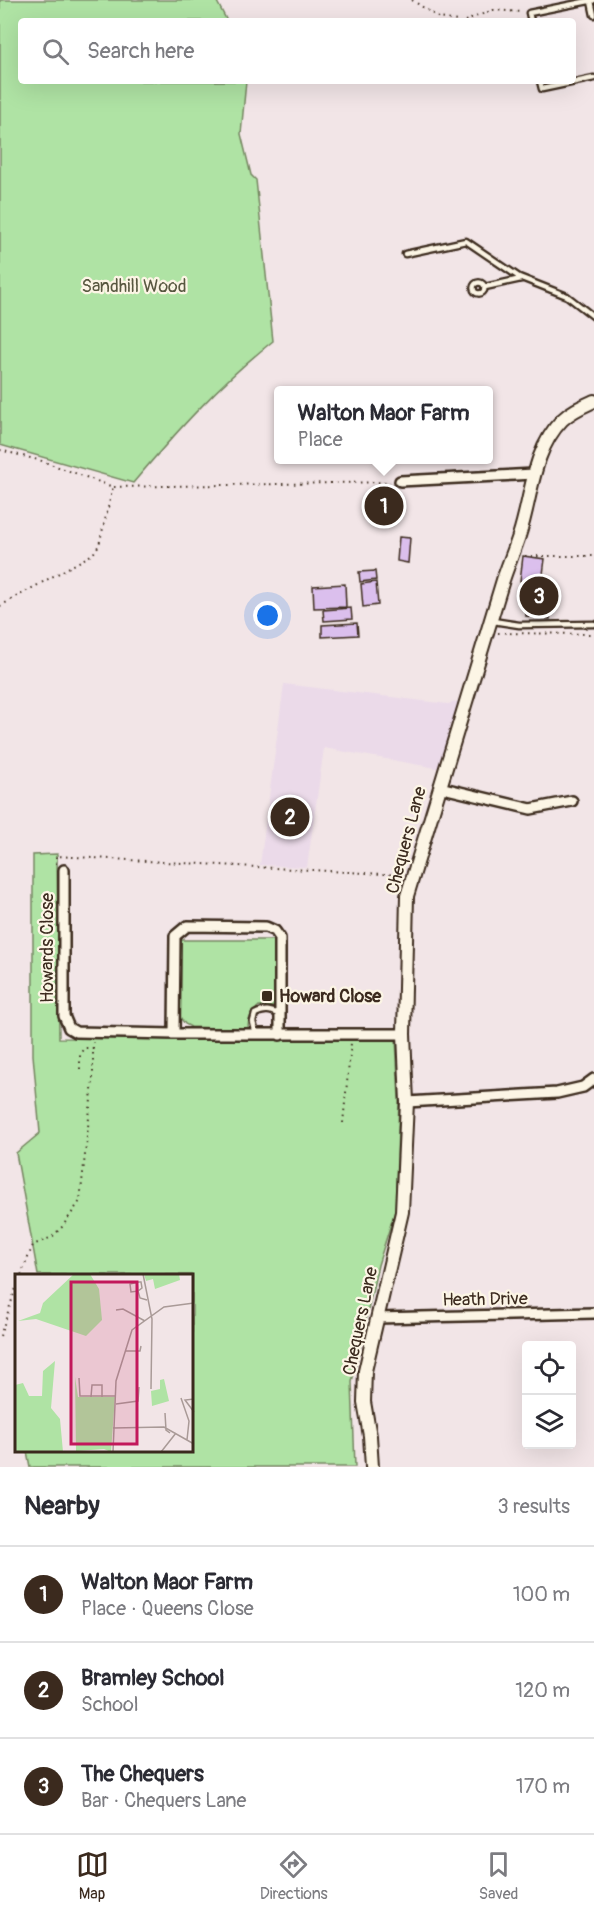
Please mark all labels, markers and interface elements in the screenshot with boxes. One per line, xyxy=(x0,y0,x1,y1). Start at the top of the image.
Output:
search box xyxy=(18,18,576,84)
icon: search xyxy=(39,35,72,68)
text: Search here xyxy=(87,37,194,65)
park label: Sandhill Wood xyxy=(81,275,187,298)
popup xyxy=(274,386,493,464)
text: Walton Maor Farm xyxy=(298,399,470,427)
text: Place xyxy=(298,427,343,452)
pin: 1 xyxy=(364,484,404,528)
pin: 3 xyxy=(520,574,558,618)
your location xyxy=(253,601,282,630)
street label: Chequers Lane xyxy=(381,784,432,896)
pin: 2 xyxy=(270,794,310,840)
street label: Howards Close xyxy=(36,893,59,1003)
place label: Howard Close xyxy=(279,985,382,1008)
marker: Howard Close xyxy=(260,989,274,1003)
street label: Chequers Lane xyxy=(338,1265,383,1377)
inset map xyxy=(15,1274,194,1452)
street label: Heath Drive xyxy=(442,1287,528,1312)
map controls xyxy=(522,1341,576,1449)
button: locate xyxy=(522,1341,576,1395)
button: layers xyxy=(522,1395,576,1449)
text: Nearby xyxy=(24,1490,100,1522)
text: 3 results xyxy=(498,1494,570,1519)
text: Walton Maor Farm xyxy=(81,1568,253,1596)
text: 1 xyxy=(40,1582,47,1607)
text: 100 m xyxy=(513,1582,570,1607)
text: Place · Queens Close xyxy=(81,1596,254,1621)
text: Bramley School xyxy=(81,1664,225,1692)
text: 2 xyxy=(38,1678,49,1703)
text: 120 m xyxy=(515,1678,570,1703)
text: School xyxy=(81,1692,138,1717)
text: The Chequers xyxy=(81,1760,204,1788)
text: 3 xyxy=(38,1774,49,1799)
text: 170 m xyxy=(516,1774,570,1799)
text: Bar · Chequers Lane xyxy=(81,1788,246,1813)
tab: Map xyxy=(76,1848,109,1904)
tab: Directions xyxy=(260,1848,328,1904)
tab: Saved xyxy=(479,1848,518,1904)

